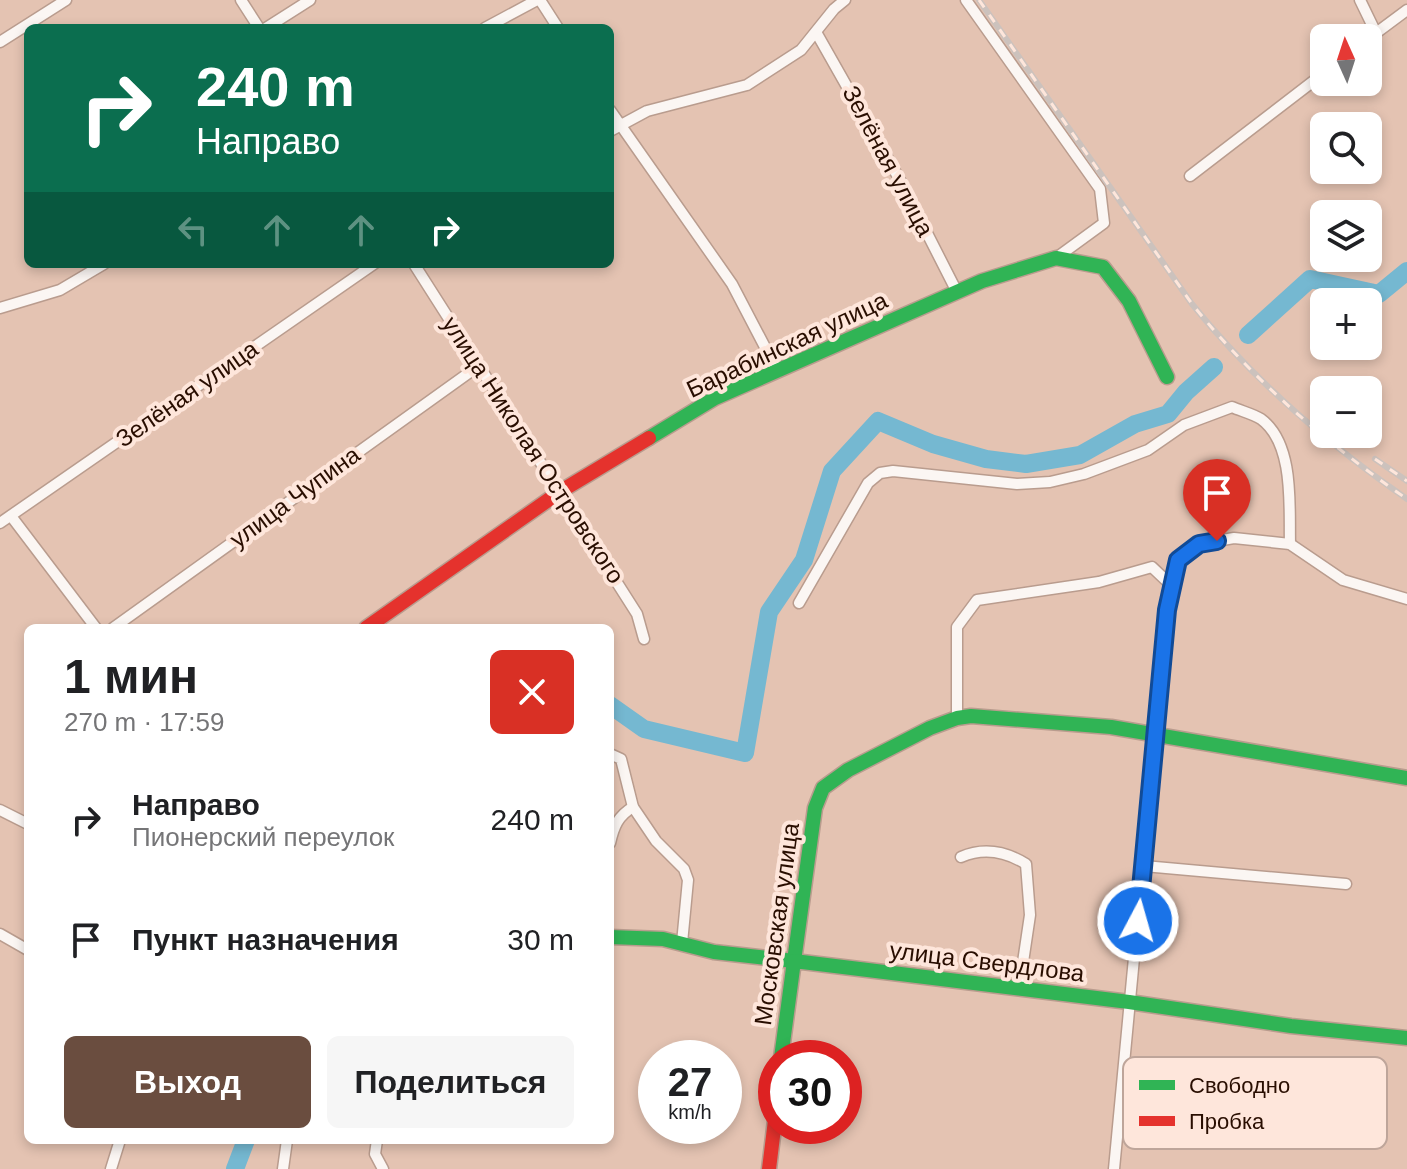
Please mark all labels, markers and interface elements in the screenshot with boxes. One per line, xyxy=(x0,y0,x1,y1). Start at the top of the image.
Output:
north arrow xyxy=(1310,24,1382,96)
map controls xyxy=(1310,24,1382,448)
text: 240 m xyxy=(196,55,355,118)
icon: right xyxy=(64,56,168,160)
street label: Зелёная улица xyxy=(837,81,940,241)
button: search xyxy=(1310,112,1382,184)
text: Направо xyxy=(196,121,340,162)
button: layers xyxy=(1310,200,1382,272)
icon: left xyxy=(171,208,215,252)
icon: ahead xyxy=(255,208,299,252)
icon: ahead xyxy=(339,208,383,252)
icon: right xyxy=(423,208,467,252)
street label: Барабинская улица xyxy=(682,286,892,403)
button: + xyxy=(1310,288,1382,360)
street label: улица Николая Островского xyxy=(437,311,630,588)
street label: Зелёная улица xyxy=(111,334,263,452)
button: − xyxy=(1310,376,1382,448)
street label: улица Чупина xyxy=(225,440,365,553)
pin xyxy=(1183,459,1251,541)
icon: arrive xyxy=(1195,471,1239,515)
text: 1 мин xyxy=(64,650,198,703)
button: close xyxy=(490,650,574,734)
text: 270 m · 17:59 xyxy=(64,707,224,737)
text: Направо xyxy=(132,788,260,821)
icon: right xyxy=(64,798,108,842)
text: 240 m xyxy=(491,803,574,836)
street label: Московская улица xyxy=(749,820,804,1027)
text: Пионерский переулок xyxy=(132,822,395,852)
position arrow xyxy=(1096,879,1180,963)
icon: arrive xyxy=(64,918,108,962)
text: Пункт назначения xyxy=(132,923,399,956)
text: 30 m xyxy=(507,923,574,956)
street label: улица Свердлова xyxy=(888,936,1087,987)
button: Выход xyxy=(64,1036,311,1128)
button: Поделиться xyxy=(327,1036,574,1128)
speed limit sign: 30 xyxy=(758,1040,862,1144)
legend xyxy=(1123,1057,1387,1149)
text: 27 xyxy=(668,1060,712,1104)
text: Свободно xyxy=(1189,1073,1290,1098)
text: km/h xyxy=(668,1101,712,1123)
text: Пробка xyxy=(1189,1109,1265,1134)

